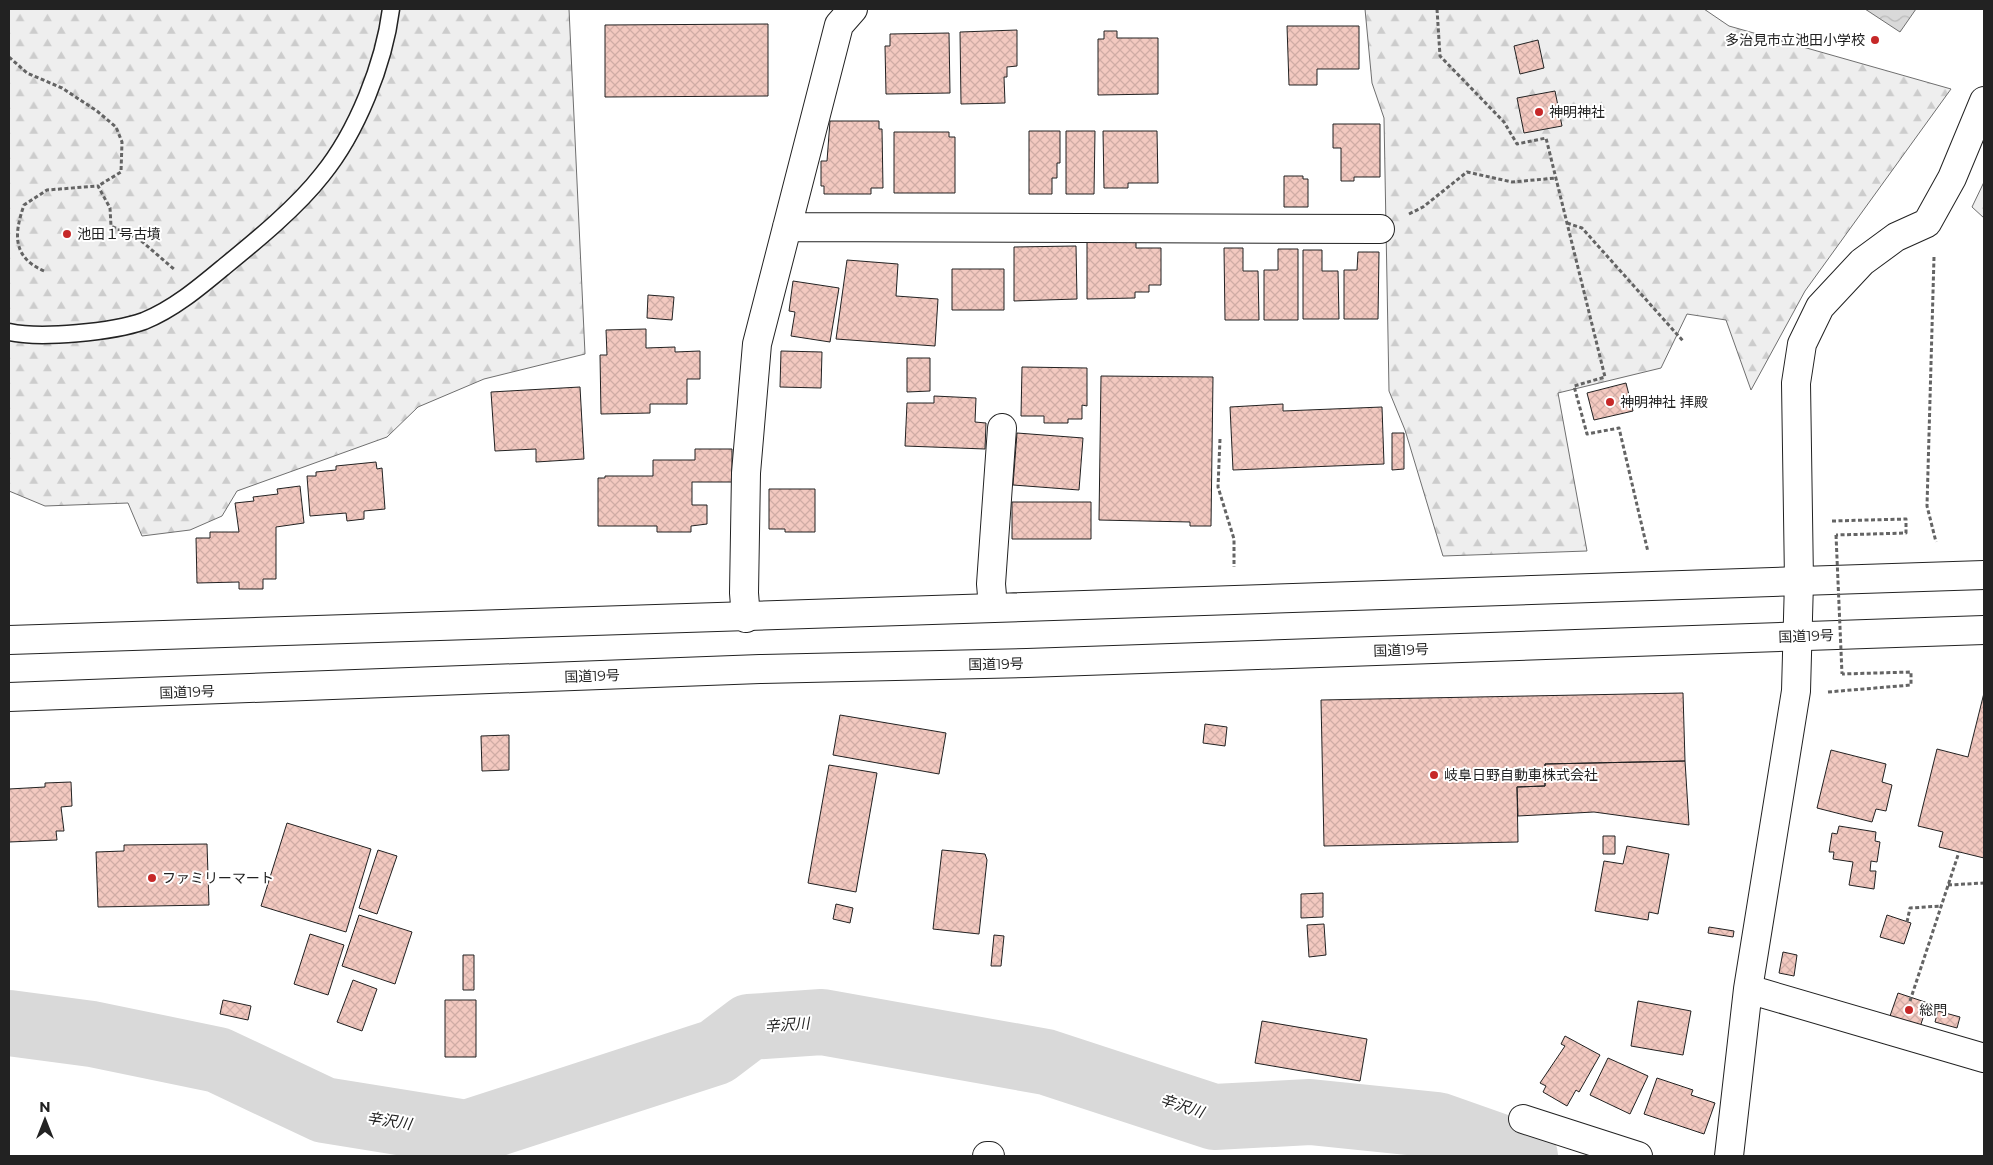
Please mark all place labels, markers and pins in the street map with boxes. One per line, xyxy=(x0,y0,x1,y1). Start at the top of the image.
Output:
place label: 多治見市立池田小学校 xyxy=(1725,31,1865,49)
marker: 多治見市立池田小学校 xyxy=(1869,34,1881,46)
place label: 神明神社 xyxy=(1549,103,1605,121)
marker: 神明神社 xyxy=(1533,106,1545,118)
place label: 池田１号古墳 xyxy=(77,225,161,243)
marker: 池田１号古墳 xyxy=(61,228,73,240)
place label: 神明神社 拝殿 xyxy=(1620,393,1708,411)
marker: 神明神社 拝殿 xyxy=(1604,396,1616,408)
place label: 岐阜日野自動車株式会社 xyxy=(1444,766,1598,784)
marker: 岐阜日野自動車株式会社 xyxy=(1428,769,1440,781)
place label: ファミリーマート xyxy=(162,869,274,887)
marker: ファミリーマート xyxy=(146,872,158,884)
place label: 総門 xyxy=(1919,1001,1947,1019)
marker: 総門 xyxy=(1903,1004,1915,1016)

